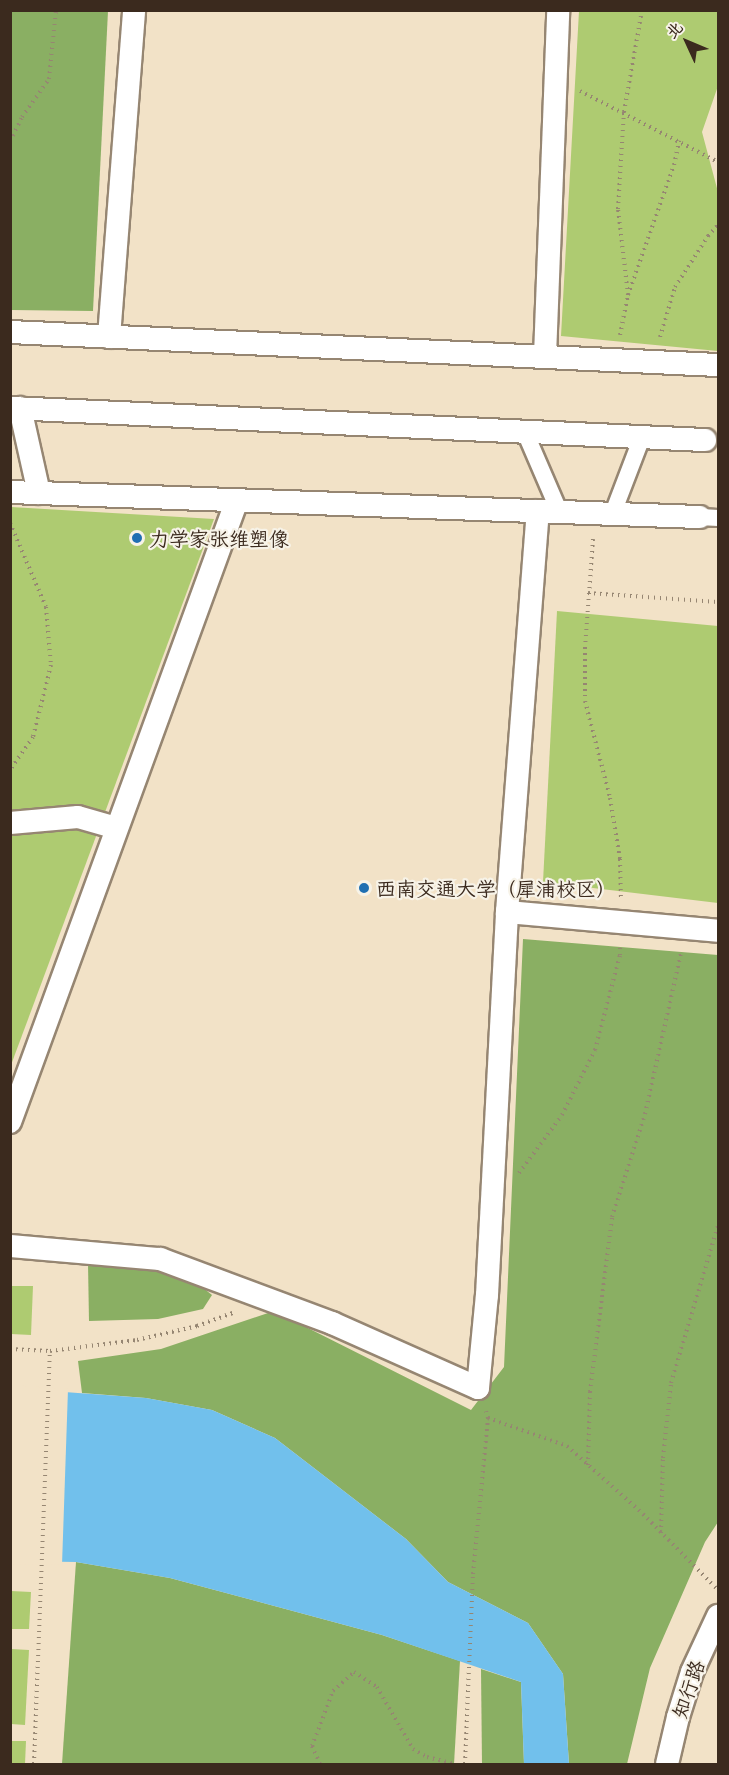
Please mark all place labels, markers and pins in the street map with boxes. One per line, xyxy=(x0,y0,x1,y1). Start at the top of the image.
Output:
place label: 力学家张维塑像 xyxy=(149,526,289,550)
marker: 力学家张维塑像 xyxy=(130,531,144,545)
place label: 西南交通大学（犀浦校区） xyxy=(376,876,616,900)
marker: 西南交通大学（犀浦校区） xyxy=(357,881,371,895)

